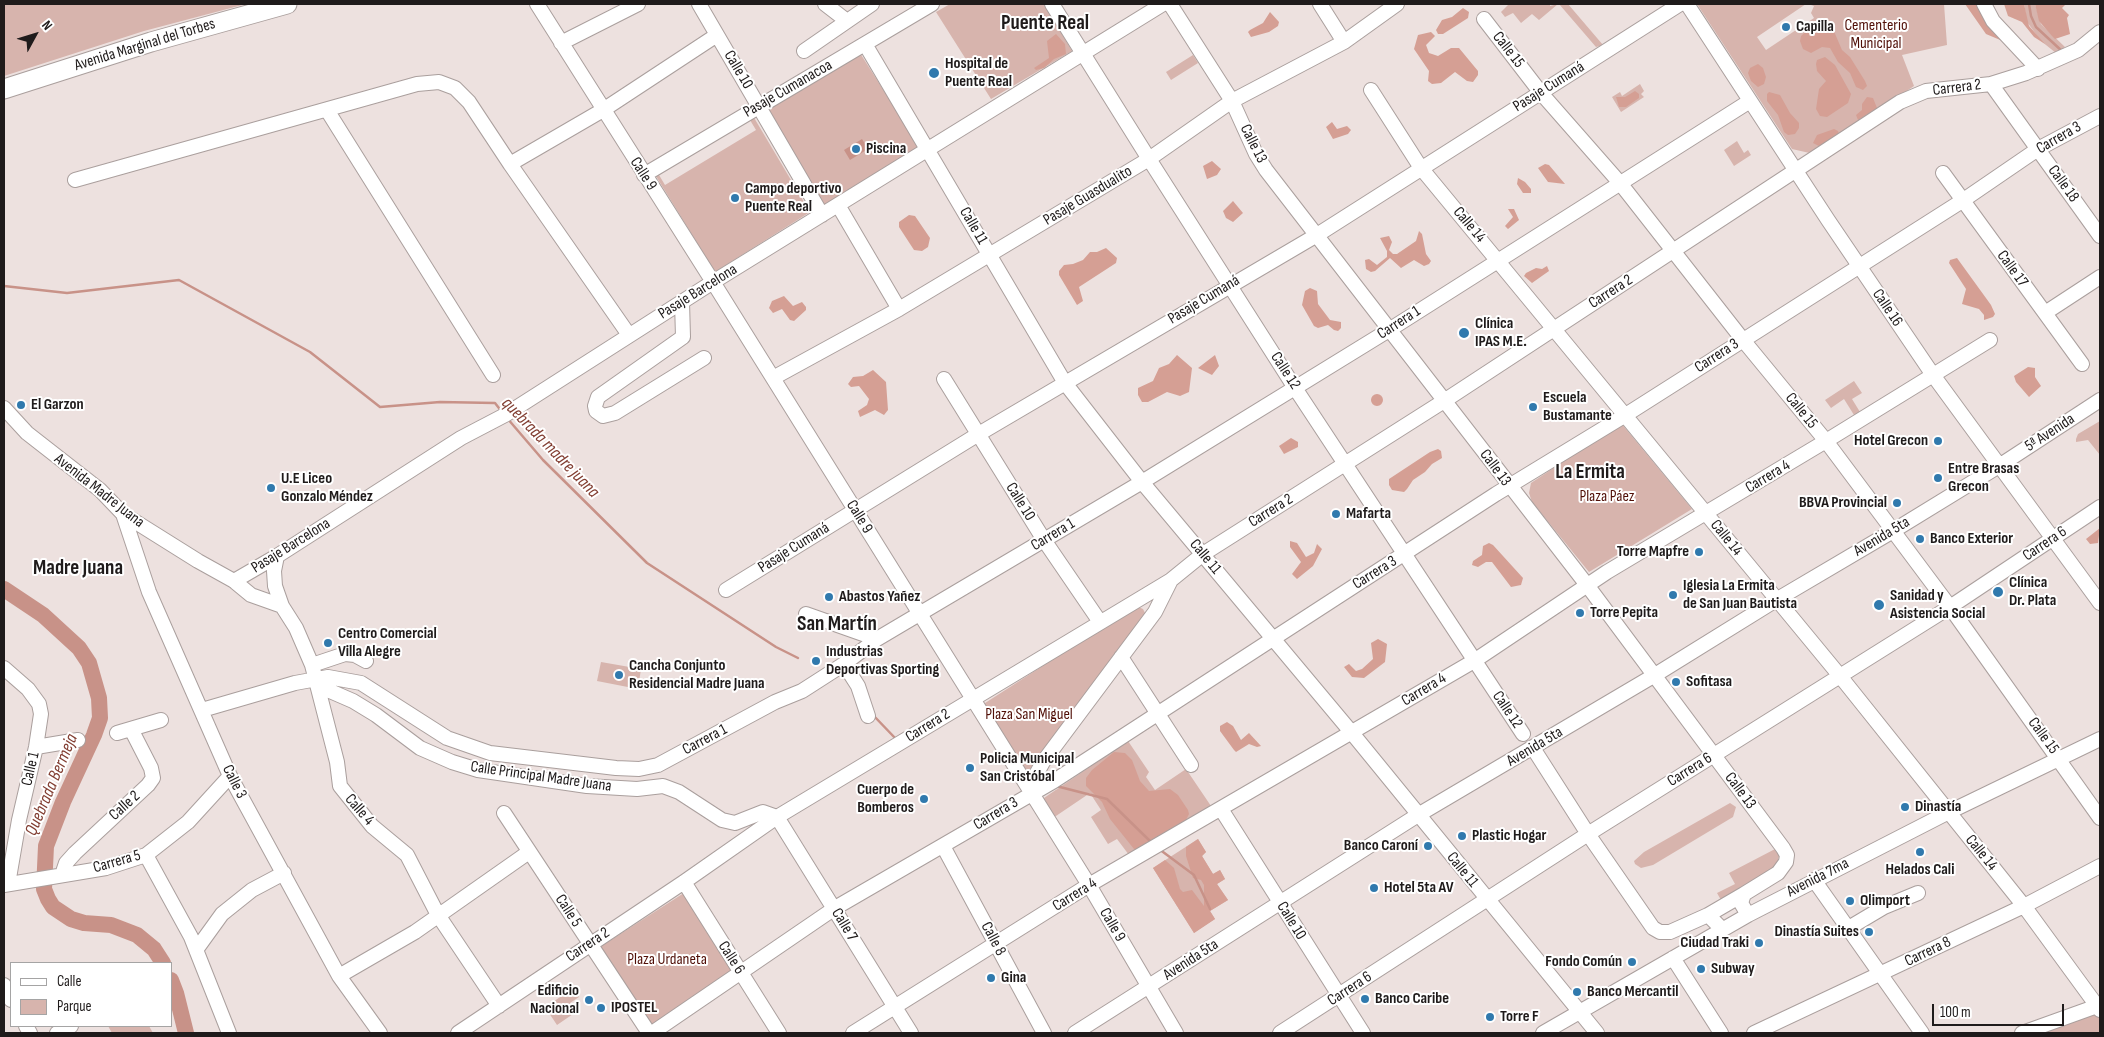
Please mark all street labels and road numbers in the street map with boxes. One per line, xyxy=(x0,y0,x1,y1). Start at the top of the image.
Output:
street label: Avenida Marginal del Torbes xyxy=(72,14,218,76)
street label: Calle 15 xyxy=(1488,28,1528,72)
street label: Calle 10 xyxy=(719,47,757,93)
street label: Pasaje Cumanacoa xyxy=(740,56,836,122)
street label: Pasaje Cumaná xyxy=(1510,58,1588,116)
street label: Carrera 2 xyxy=(1932,76,1982,100)
street label: Carrera 3 xyxy=(2033,117,2085,159)
street label: Calle 13 xyxy=(1235,121,1271,167)
street label: Calle 9 xyxy=(625,154,661,194)
street label: Pasaje Guasdualito xyxy=(1040,162,1136,230)
street label: Calle 18 xyxy=(2043,162,2083,206)
street label: Calle 14 xyxy=(1449,203,1489,247)
street label: Calle 11 xyxy=(955,204,991,248)
street label: Calle 17 xyxy=(1992,247,2032,291)
street label: Pasaje Barcelona xyxy=(655,260,741,324)
street label: Pasaje Cumaná xyxy=(1165,271,1243,329)
street label: Carrera 2 xyxy=(1585,271,1637,313)
street label: Calle 16 xyxy=(1868,286,1906,330)
street label: Carrera 1 xyxy=(1374,302,1424,344)
street label: Carrera 3 xyxy=(1691,335,1743,377)
street label: Calle 12 xyxy=(1266,349,1304,393)
street label: Calle 15 xyxy=(1781,389,1821,433)
street label: 5ª Avenida xyxy=(2021,410,2079,456)
street label: Calle 13 xyxy=(1475,446,1515,490)
street label: Avenida Madre Juana xyxy=(50,450,148,532)
street label: Carrera 4 xyxy=(1742,456,1794,498)
street label: Calle 10 xyxy=(1001,479,1039,525)
street label: Carrera 2 xyxy=(1245,490,1297,532)
street label: Calle 9 xyxy=(841,497,877,537)
street label: Avenida 5ta xyxy=(1851,513,1913,561)
street label: Pasaje Barcelona xyxy=(248,514,334,578)
street label: Carrera 1 xyxy=(1028,515,1078,555)
street label: Calle 14 xyxy=(1706,516,1746,560)
street label: Pasaje Cumaná xyxy=(755,519,833,577)
street label: Carrera 6 xyxy=(2019,522,2071,566)
street label: Calle 11 xyxy=(1185,536,1225,578)
street label: Carrera 3 xyxy=(1349,552,1401,594)
street label: Carrera 4 xyxy=(1398,669,1450,711)
street label: Calle 12 xyxy=(1488,688,1526,732)
street label: Carrera 2 xyxy=(902,705,954,747)
street label: Calle 15 xyxy=(2023,714,2063,758)
street label: Carrera 1 xyxy=(679,720,731,760)
street label: Avenida 5ta xyxy=(1504,723,1566,771)
street label: Carrera 6 xyxy=(1664,749,1716,791)
street label: Calle 1 xyxy=(18,750,44,788)
street label: Calle Principal Madre Juana xyxy=(469,758,613,796)
street label: Calle 3 xyxy=(217,762,251,802)
street label: Calle 13 xyxy=(1720,769,1760,813)
street label: Calle 2 xyxy=(106,787,144,825)
street label: Calle 4 xyxy=(340,790,378,830)
street label: Carrera 3 xyxy=(970,793,1022,835)
street label: Calle 14 xyxy=(1961,831,2001,875)
street label: Carrera 5 xyxy=(91,846,143,878)
street label: Calle 11 xyxy=(1442,849,1482,891)
street label: Avenida 7ma xyxy=(1784,854,1852,902)
street label: Carrera 4 xyxy=(1049,874,1101,916)
street label: Calle 5 xyxy=(550,891,586,931)
street label: Calle 10 xyxy=(1272,898,1310,944)
street label: Calle 7 xyxy=(827,905,861,945)
street label: Calle 9 xyxy=(1095,905,1129,945)
street label: Calle 8 xyxy=(976,919,1010,959)
street label: Carrera 2 xyxy=(562,923,614,967)
street label: Carrera 8 xyxy=(1902,933,1954,971)
street label: Avenida 5ta xyxy=(1160,935,1222,985)
street label: Calle 6 xyxy=(713,938,749,978)
street label: Carrera 6 xyxy=(1324,968,1376,1010)

